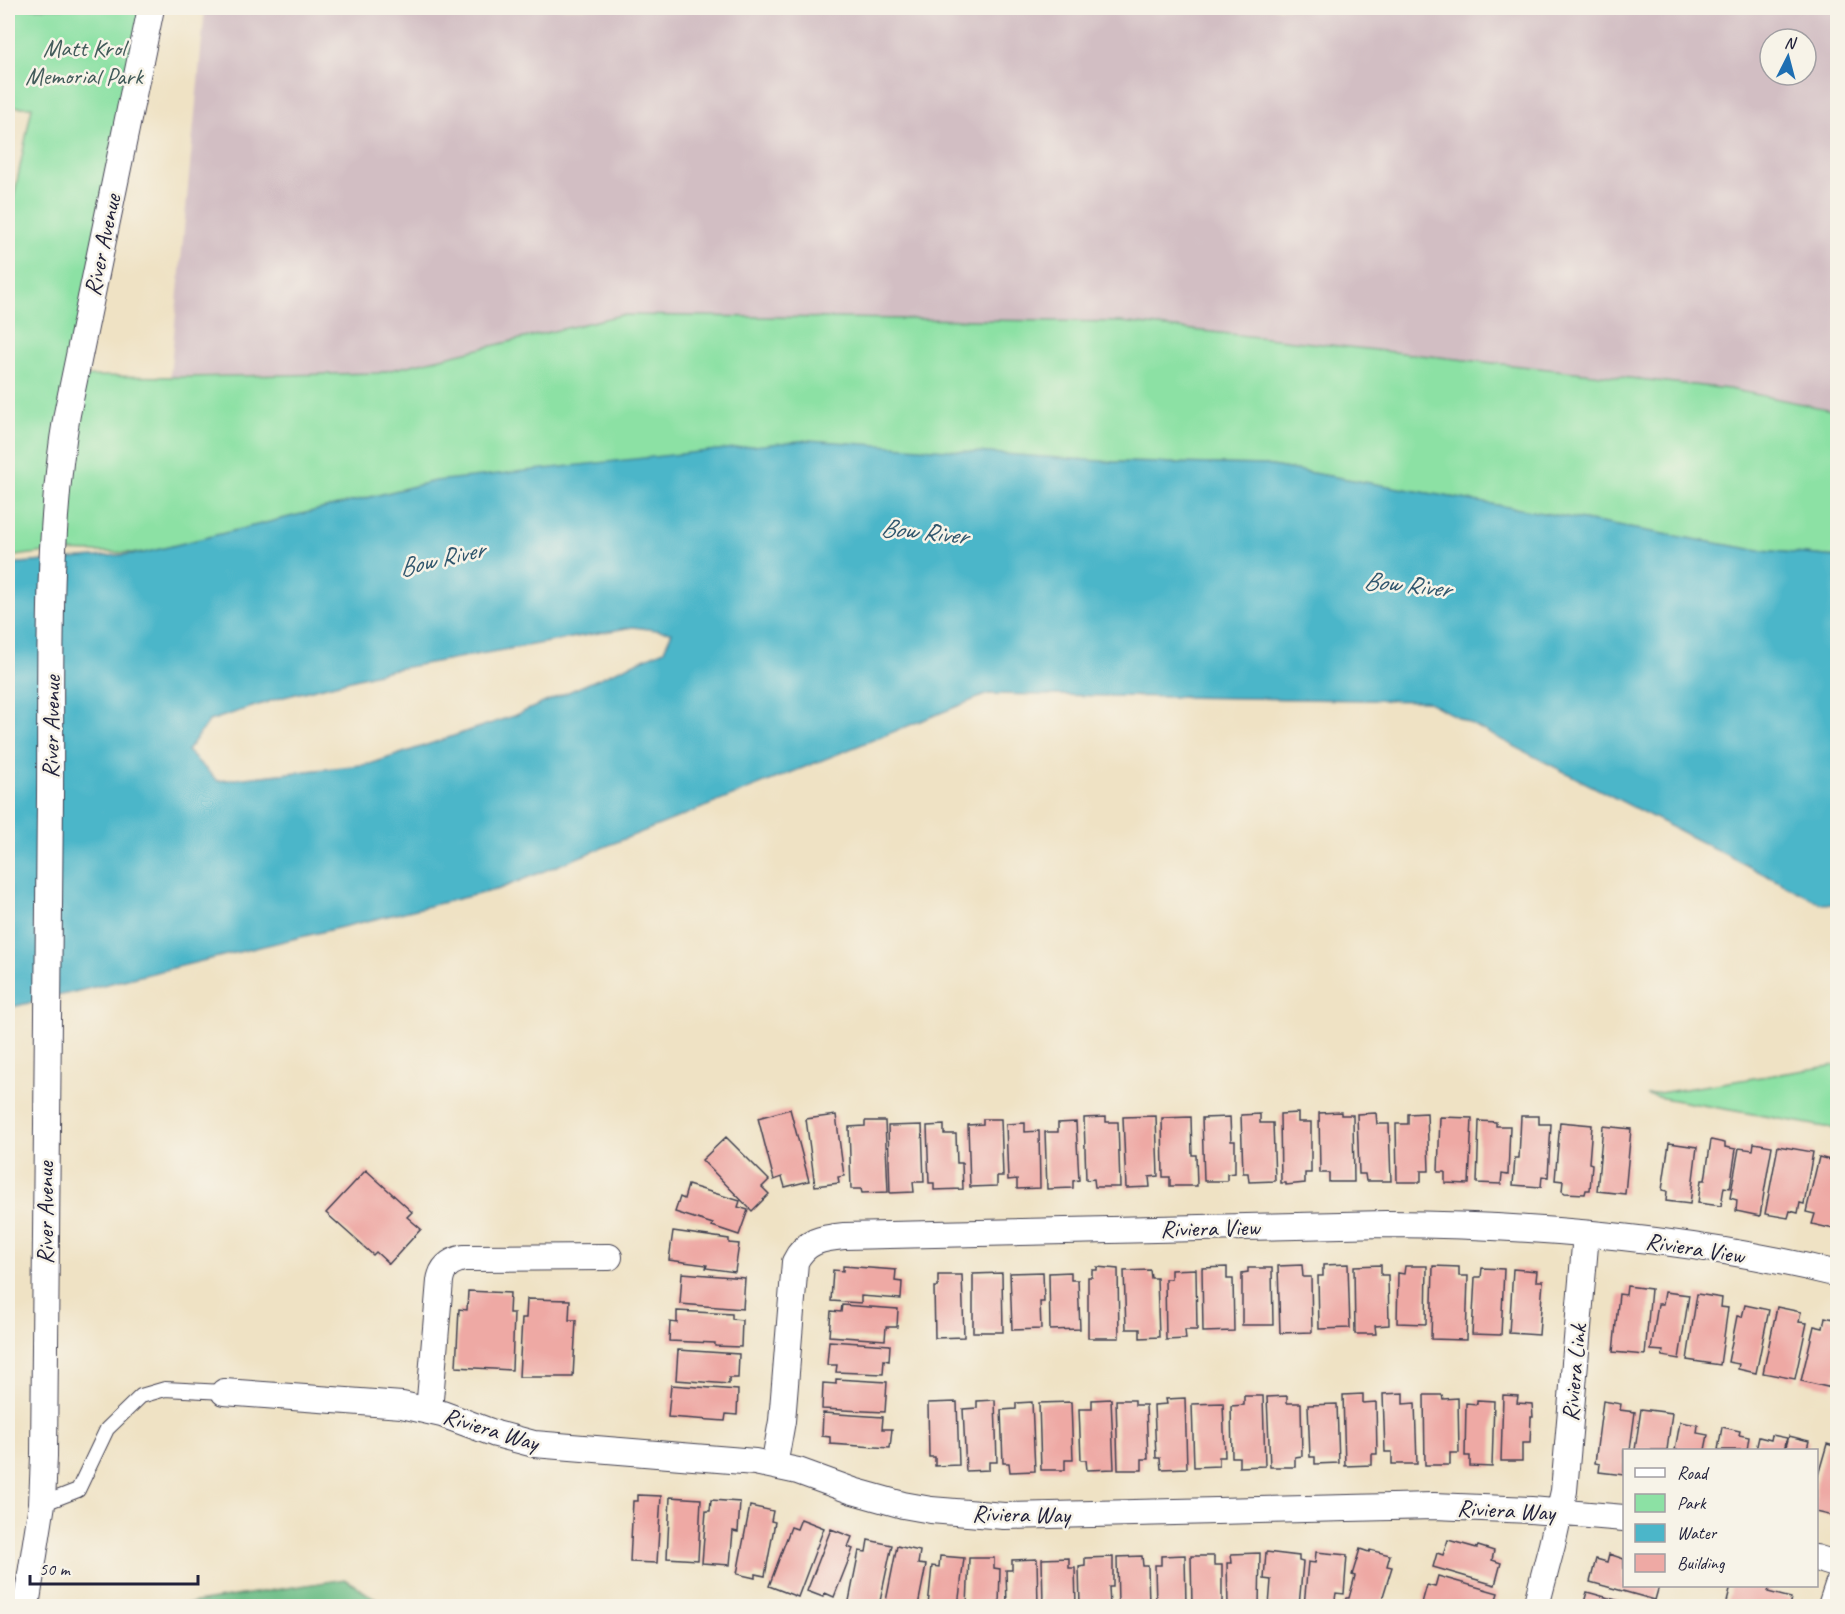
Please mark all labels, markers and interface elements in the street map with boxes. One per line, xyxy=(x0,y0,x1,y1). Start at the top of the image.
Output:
north arrow xyxy=(1758,27,1818,87)
park label: Matt Krol Memorial Park xyxy=(25,33,145,91)
text: N xyxy=(1783,33,1799,54)
street label: River Avenue xyxy=(77,189,128,298)
water label: Bow River xyxy=(879,511,973,553)
water label: Bow River xyxy=(395,532,491,584)
water label: Bow River xyxy=(1362,564,1456,606)
street label: River Avenue xyxy=(35,673,67,779)
street label: River Avenue xyxy=(30,1159,60,1264)
street label: Riviera View xyxy=(1160,1212,1261,1244)
street label: Riviera View xyxy=(1644,1225,1748,1271)
street label: Riviera Link xyxy=(1555,1321,1593,1423)
street label: Riviera Way xyxy=(440,1400,544,1458)
legend xyxy=(1623,1449,1818,1587)
text: Road xyxy=(1677,1462,1710,1484)
street label: Riviera Way xyxy=(1456,1492,1557,1528)
text: Park xyxy=(1677,1492,1707,1514)
street label: Riviera Way xyxy=(972,1498,1072,1530)
text: Water xyxy=(1677,1522,1718,1544)
scale bar xyxy=(30,1548,198,1586)
text: Building xyxy=(1677,1552,1726,1574)
text: 50 m xyxy=(39,1558,72,1580)

